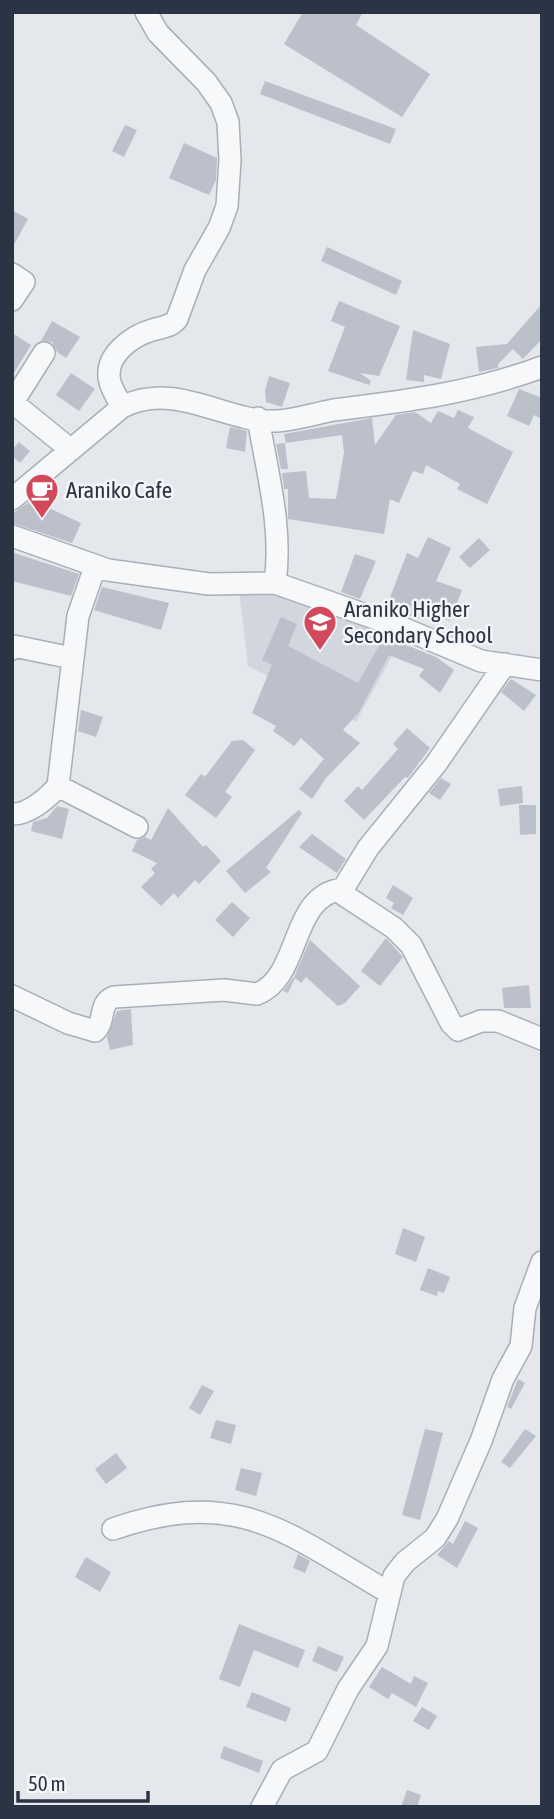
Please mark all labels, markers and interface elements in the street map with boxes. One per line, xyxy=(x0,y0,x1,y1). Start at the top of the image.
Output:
cafe icon: Araniko Cafe xyxy=(23,471,61,520)
place label: Araniko Cafe xyxy=(66,477,172,503)
place label: Araniko Higher Secondary School xyxy=(344,596,493,648)
school or university icon: Araniko Higher Secondary School xyxy=(301,603,339,652)
scale bar xyxy=(18,1759,147,1803)
text: 50 m xyxy=(28,1771,66,1795)

